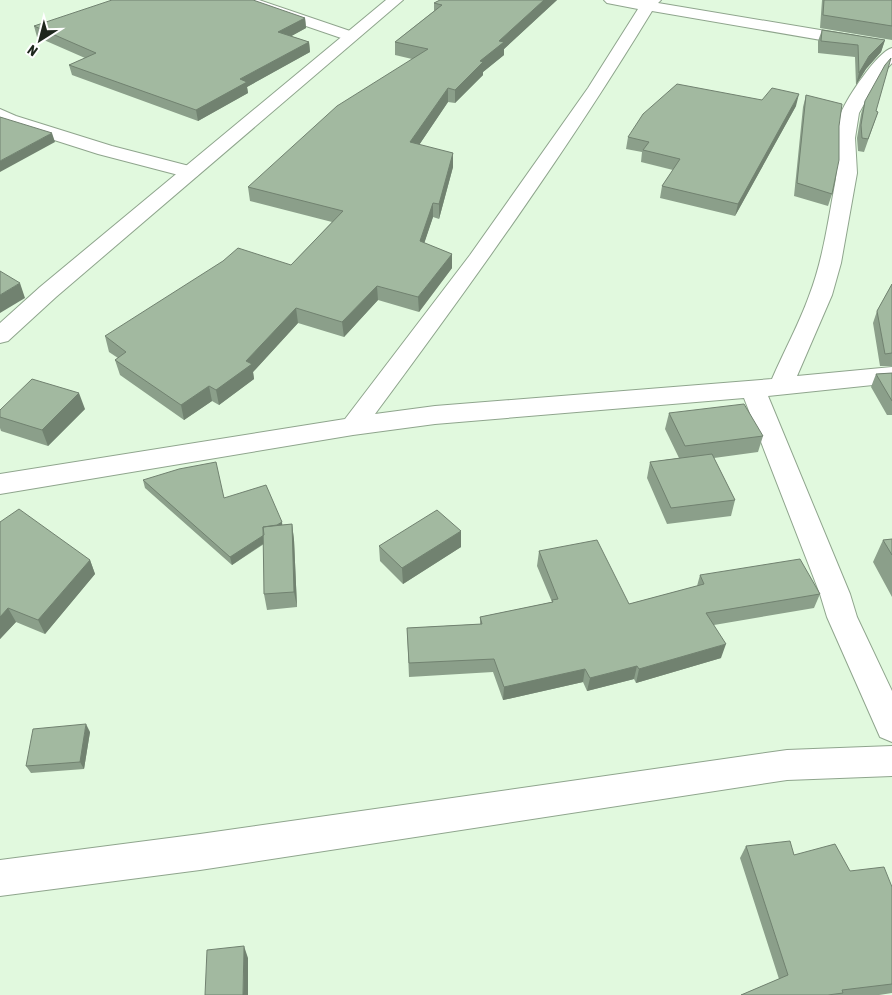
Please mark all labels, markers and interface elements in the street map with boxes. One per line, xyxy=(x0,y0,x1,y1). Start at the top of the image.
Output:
north arrow xyxy=(15,15,65,65)
text: N xyxy=(24,42,40,59)

